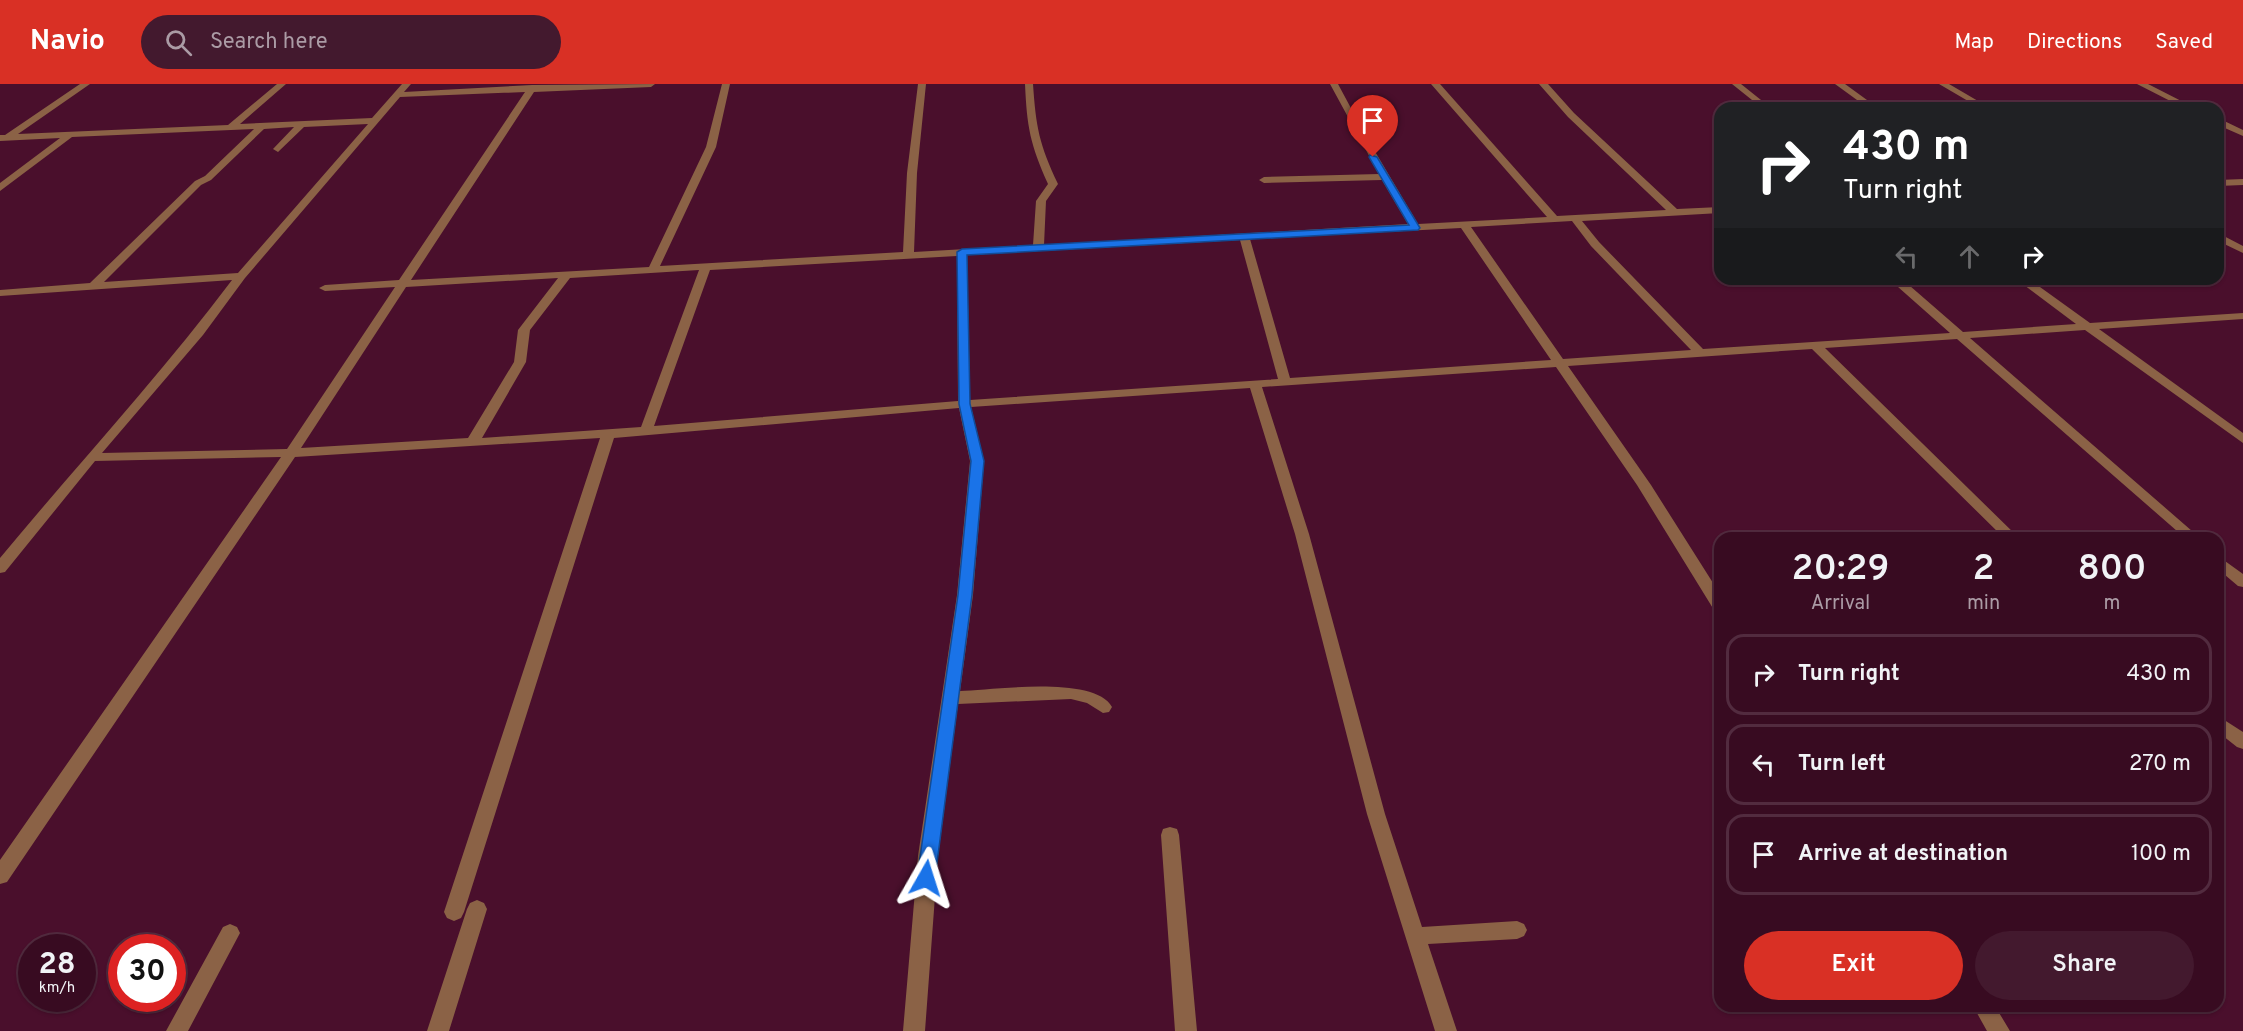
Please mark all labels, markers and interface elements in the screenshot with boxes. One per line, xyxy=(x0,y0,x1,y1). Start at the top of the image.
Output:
search box xyxy=(141,15,561,69)
text: Navio xyxy=(30,24,105,60)
icon: search xyxy=(162,26,195,59)
text: Search here xyxy=(210,29,327,56)
text: Map xyxy=(1954,29,1994,56)
text: Directions xyxy=(2027,29,2122,56)
text: Saved xyxy=(2155,29,2213,56)
pin xyxy=(1347,95,1398,157)
icon: arrive xyxy=(1356,104,1389,137)
text: 430 m xyxy=(1843,122,1969,175)
icon: right xyxy=(1744,126,1822,204)
text: Turn right xyxy=(1843,174,1962,208)
icon: left xyxy=(1890,240,1923,273)
icon: ahead xyxy=(1953,240,1986,273)
icon: right xyxy=(2016,240,2049,273)
text: 20:29 xyxy=(1791,547,1889,593)
text: 2 xyxy=(1973,547,1995,593)
text: 800 xyxy=(2078,547,2147,593)
text: Arrival xyxy=(1811,591,1870,617)
text: min xyxy=(1967,591,2000,617)
text: m xyxy=(2104,591,2121,617)
icon: right xyxy=(1747,658,1780,691)
text: Turn right xyxy=(1798,661,1900,688)
text: 430 m xyxy=(2126,661,2191,688)
icon: left xyxy=(1747,748,1780,781)
text: Turn left xyxy=(1798,751,1886,778)
text: 270 m xyxy=(2129,751,2191,778)
icon: arrive xyxy=(1747,838,1780,871)
text: Arrive at destination xyxy=(1798,841,2008,868)
text: 100 m xyxy=(2131,841,2191,868)
position arrow xyxy=(894,846,958,910)
button: Exit xyxy=(1744,931,1963,1000)
button: Share xyxy=(1975,931,2194,1000)
speed limit sign: 30 xyxy=(108,934,186,1012)
text: 28 xyxy=(38,947,76,984)
text: km/h xyxy=(39,979,75,998)

